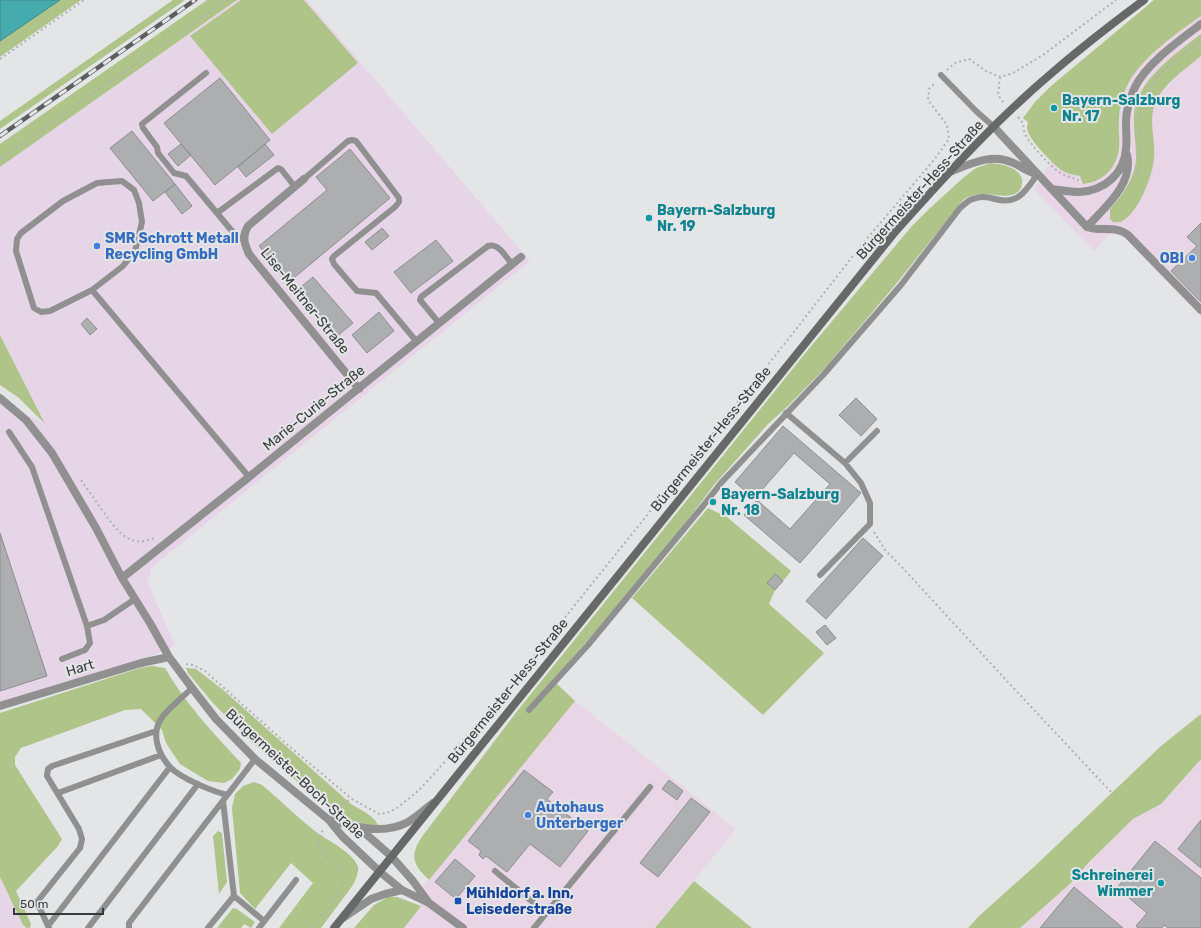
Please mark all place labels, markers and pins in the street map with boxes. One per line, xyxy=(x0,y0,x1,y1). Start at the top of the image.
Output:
place label: Bayern-Salzburg Nr. 17 xyxy=(1062,92,1181,125)
marker: Bayern-Salzburg Nr. 17 xyxy=(1049,103,1059,113)
place label: Bayern-Salzburg Nr. 19 xyxy=(657,202,776,235)
marker: Bayern-Salzburg Nr. 19 xyxy=(644,213,654,223)
place label: SMR Schrott Metall Recycling GmbH xyxy=(105,230,239,263)
marker: SMR Schrott Metall Recycling GmbH xyxy=(92,241,102,251)
place label: OBI xyxy=(1160,250,1184,267)
marker: OBI xyxy=(1187,253,1197,263)
place label: Bayern-Salzburg Nr. 18 xyxy=(721,486,840,519)
marker: Bayern-Salzburg Nr. 18 xyxy=(708,497,718,507)
place label: Autohaus Unterberger xyxy=(536,799,624,832)
marker: Autohaus Unterberger xyxy=(523,810,533,820)
place label: Schreinerei Wimmer xyxy=(1072,867,1154,900)
marker: Schreinerei Wimmer xyxy=(1156,878,1166,888)
place label: Mühldorf a. Inn, Leisederstraße xyxy=(466,885,574,918)
marker: Mühldorf a. Inn, Leisederstraße xyxy=(453,896,463,906)

